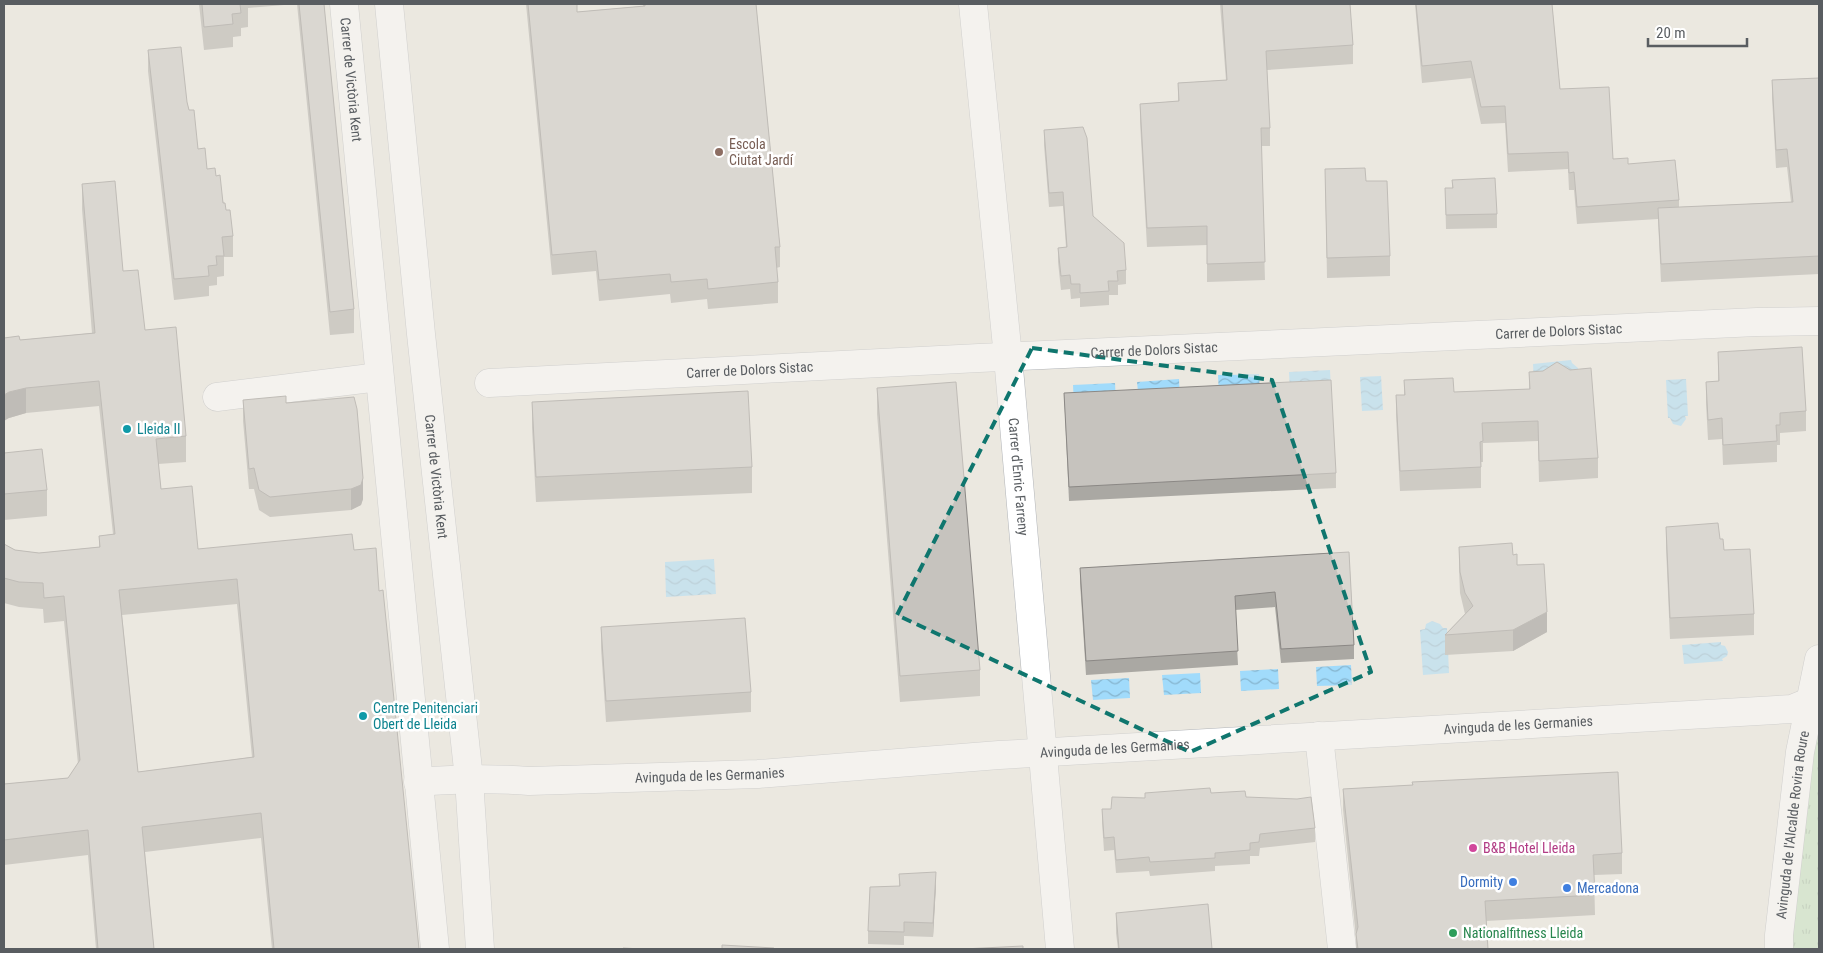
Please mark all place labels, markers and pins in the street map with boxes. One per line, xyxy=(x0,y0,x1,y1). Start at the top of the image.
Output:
place label: Escola Ciutat Jardí xyxy=(729,136,794,168)
marker: Escola Ciutat Jardí xyxy=(713,146,725,158)
place label: Lleida II xyxy=(137,421,181,437)
marker: Lleida II xyxy=(121,423,133,435)
place label: Centre Penitenciari Obert de Lleida xyxy=(373,700,478,732)
marker: Centre Penitenciari Obert de Lleida xyxy=(357,710,369,722)
place label: B&B Hotel Lleida xyxy=(1483,840,1575,856)
marker: B&B Hotel Lleida xyxy=(1467,842,1479,854)
place label: Dormity xyxy=(1460,874,1503,890)
marker: Dormity xyxy=(1507,876,1519,888)
place label: Mercadona xyxy=(1577,880,1639,896)
marker: Mercadona xyxy=(1561,882,1573,894)
place label: Nationalfitness Lleida xyxy=(1463,925,1583,941)
marker: Nationalfitness Lleida xyxy=(1447,927,1459,939)

